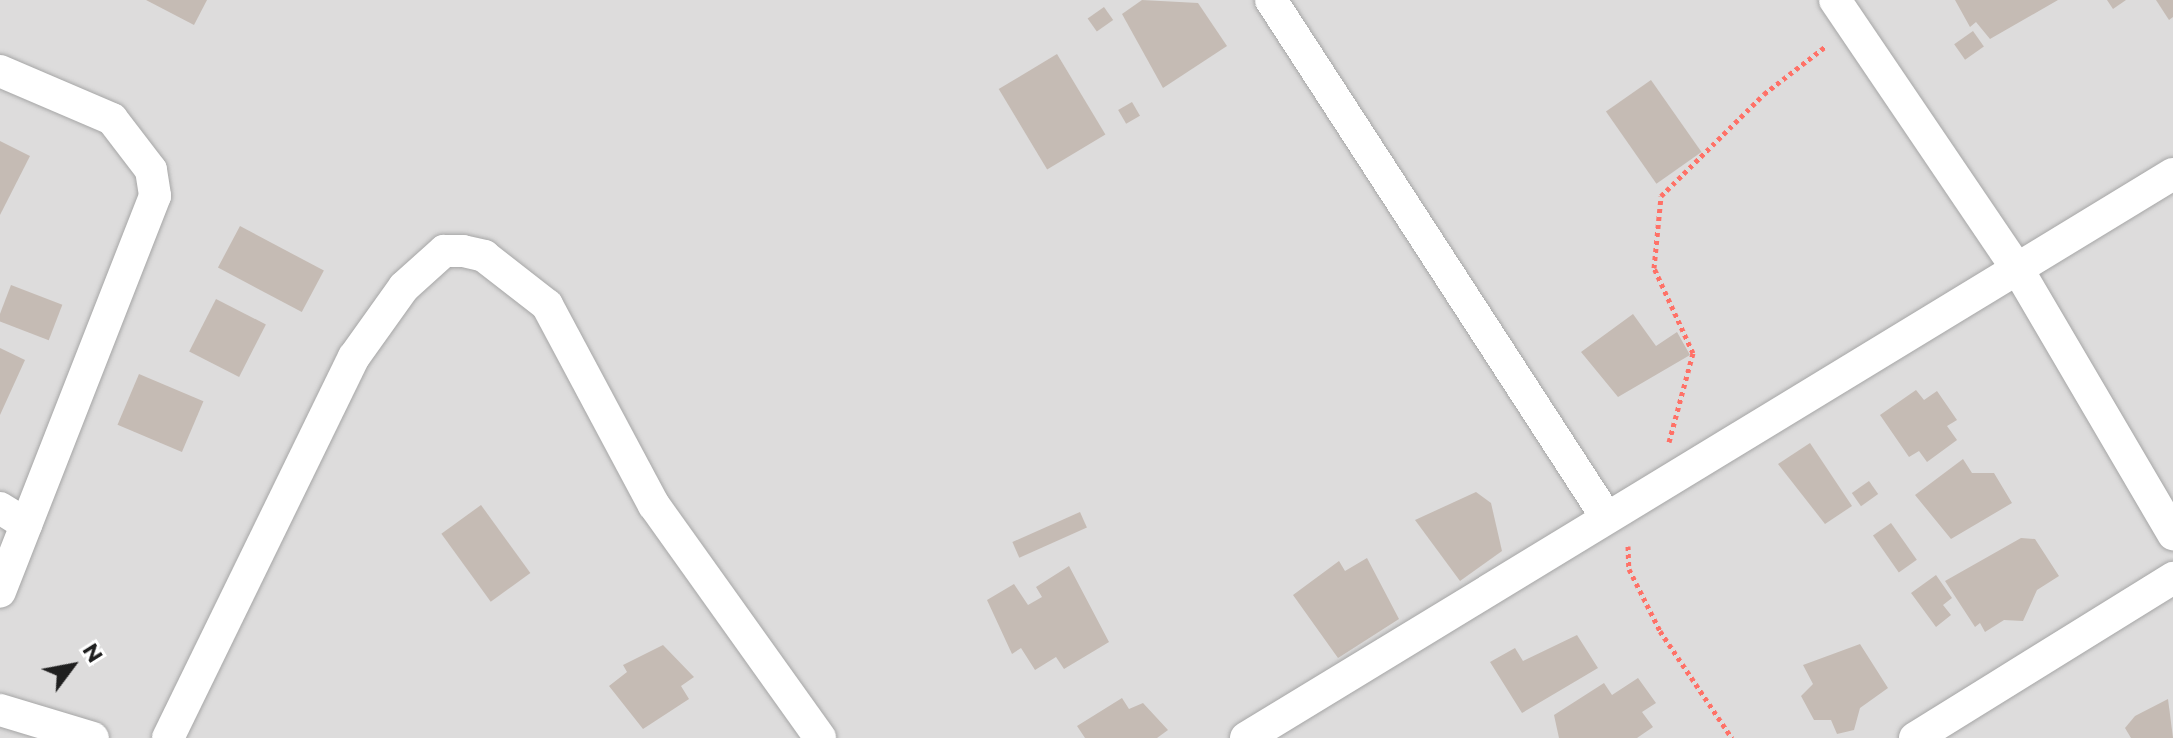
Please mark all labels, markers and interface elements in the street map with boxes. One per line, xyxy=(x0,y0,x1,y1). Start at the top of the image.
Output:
north arrow xyxy=(32,626,112,706)
text: N xyxy=(77,638,109,668)

